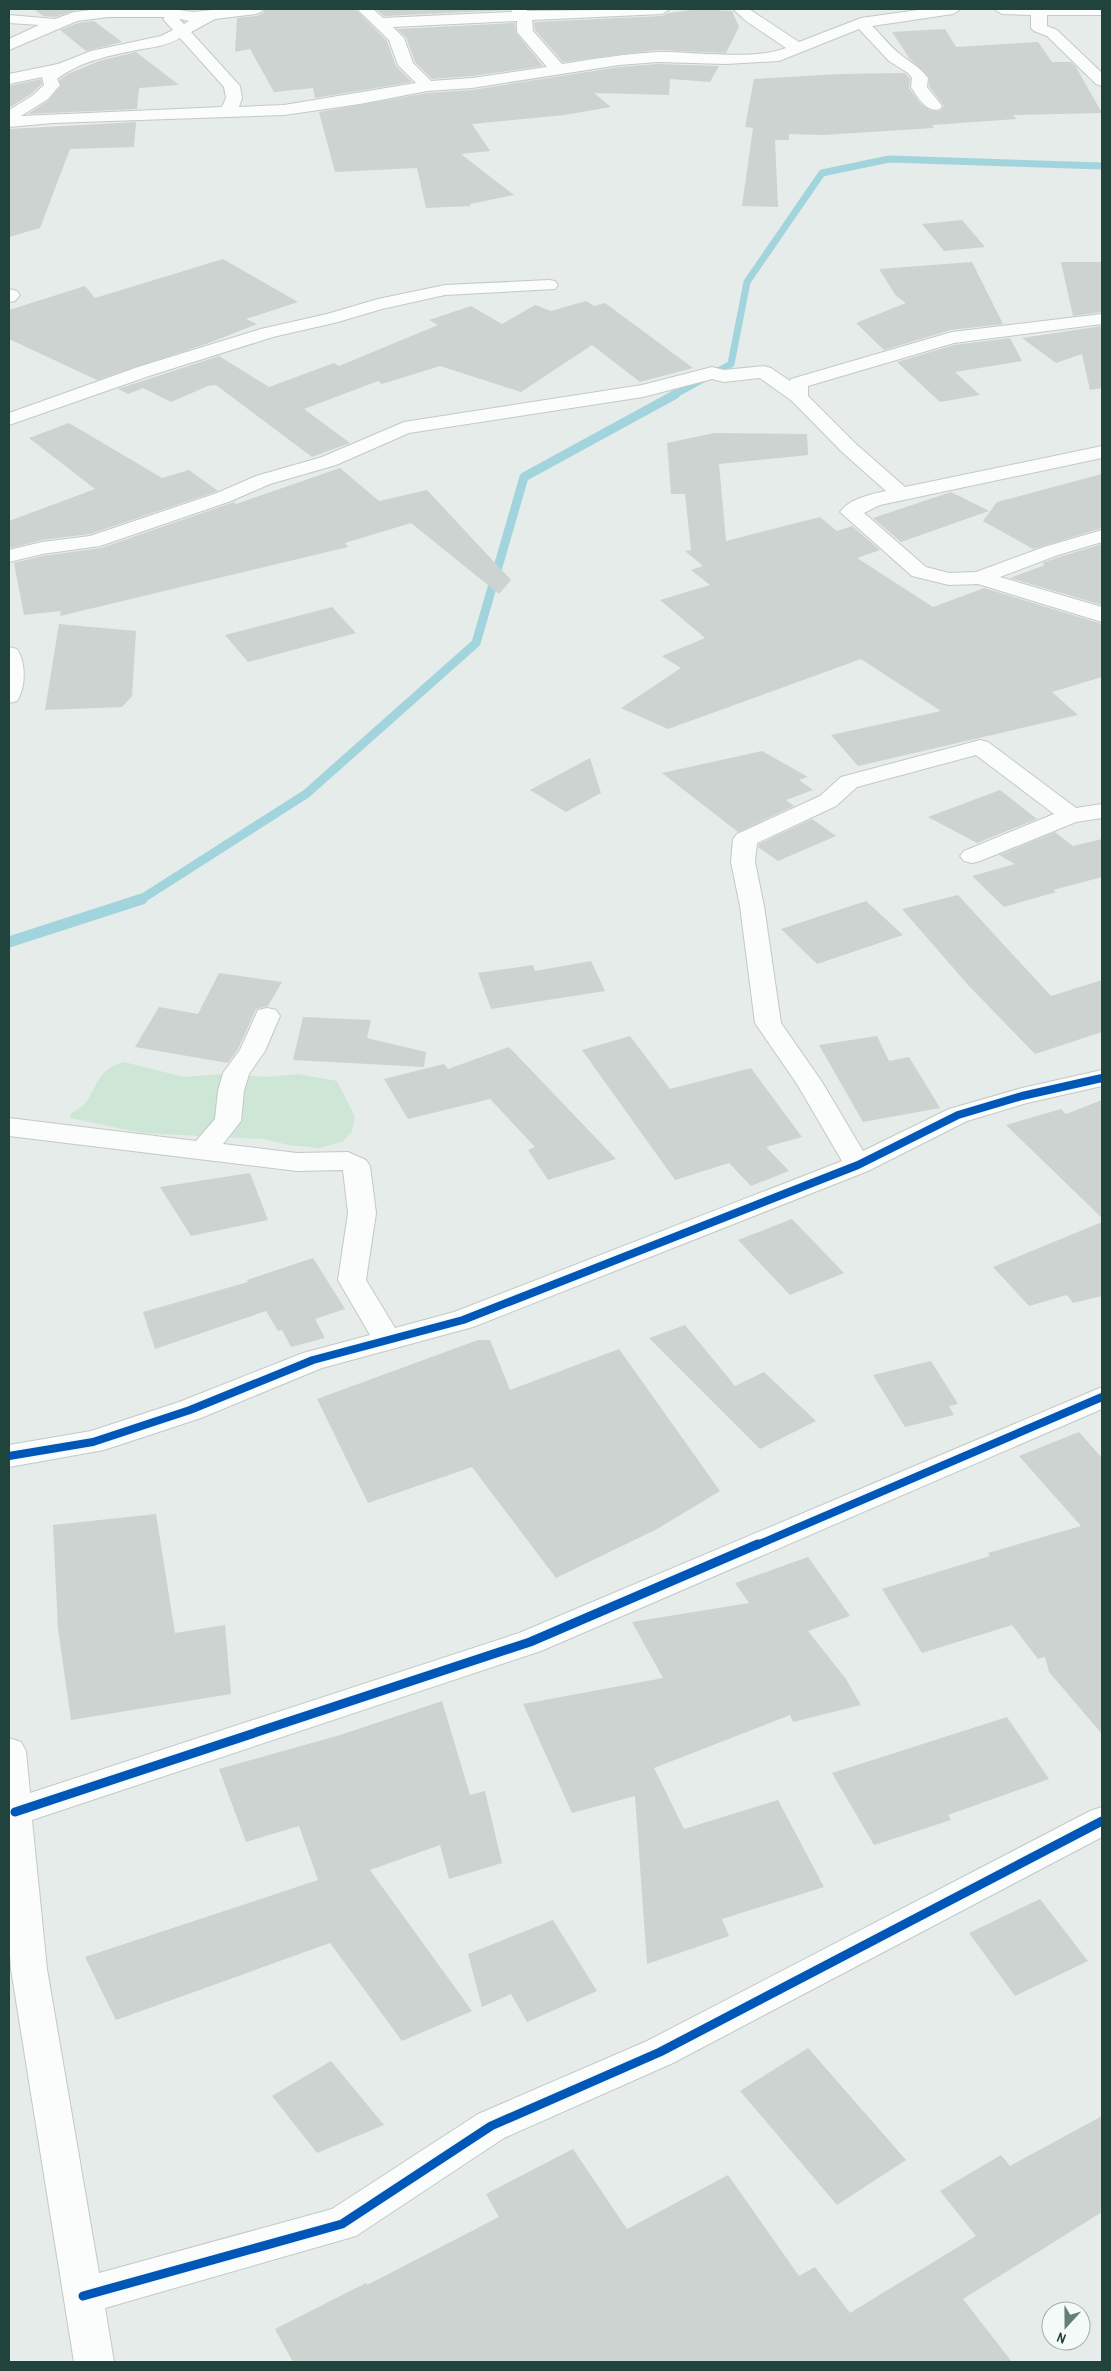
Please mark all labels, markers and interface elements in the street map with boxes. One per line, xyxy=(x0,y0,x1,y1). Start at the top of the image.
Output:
north arrow xyxy=(1041,2301,1091,2351)
text: N xyxy=(1054,2328,1068,2348)

